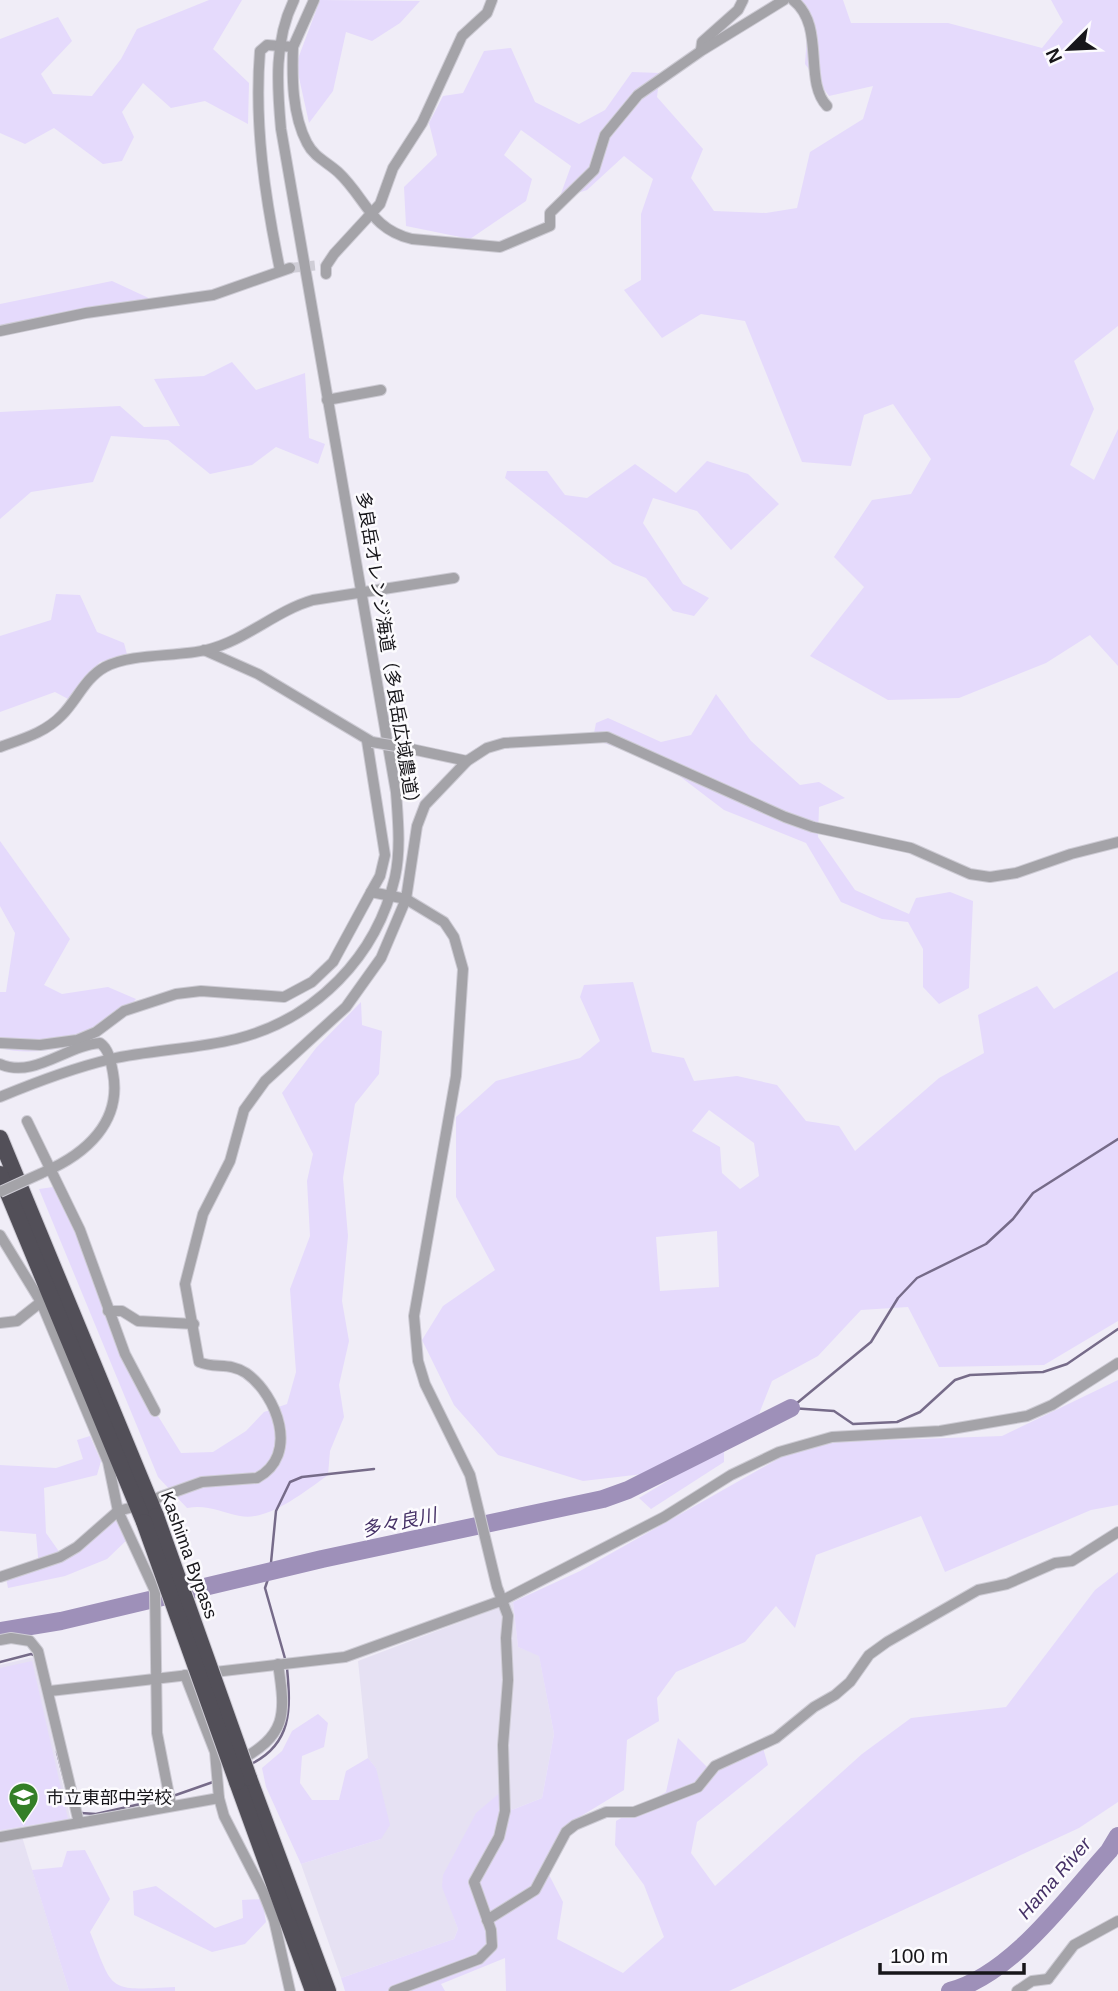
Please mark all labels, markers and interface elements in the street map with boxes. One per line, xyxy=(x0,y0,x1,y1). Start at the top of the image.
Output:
north arrow xyxy=(1034,14,1104,84)
text: N xyxy=(1042,45,1066,66)
street label: 多良岳オレンジ海道（多良岳広域農道） xyxy=(353,490,423,814)
street label: Kashima Bypass xyxy=(157,1489,221,1621)
water label: 多々良川 xyxy=(360,1504,440,1541)
school or university icon: 市立東部中学校 xyxy=(6,1781,40,1825)
place label: 市立東部中学校 xyxy=(46,1788,172,1808)
water label: Hama River xyxy=(1014,1833,1096,1923)
scale bar xyxy=(880,1932,1024,1976)
text: 100 m xyxy=(890,1944,948,1967)

